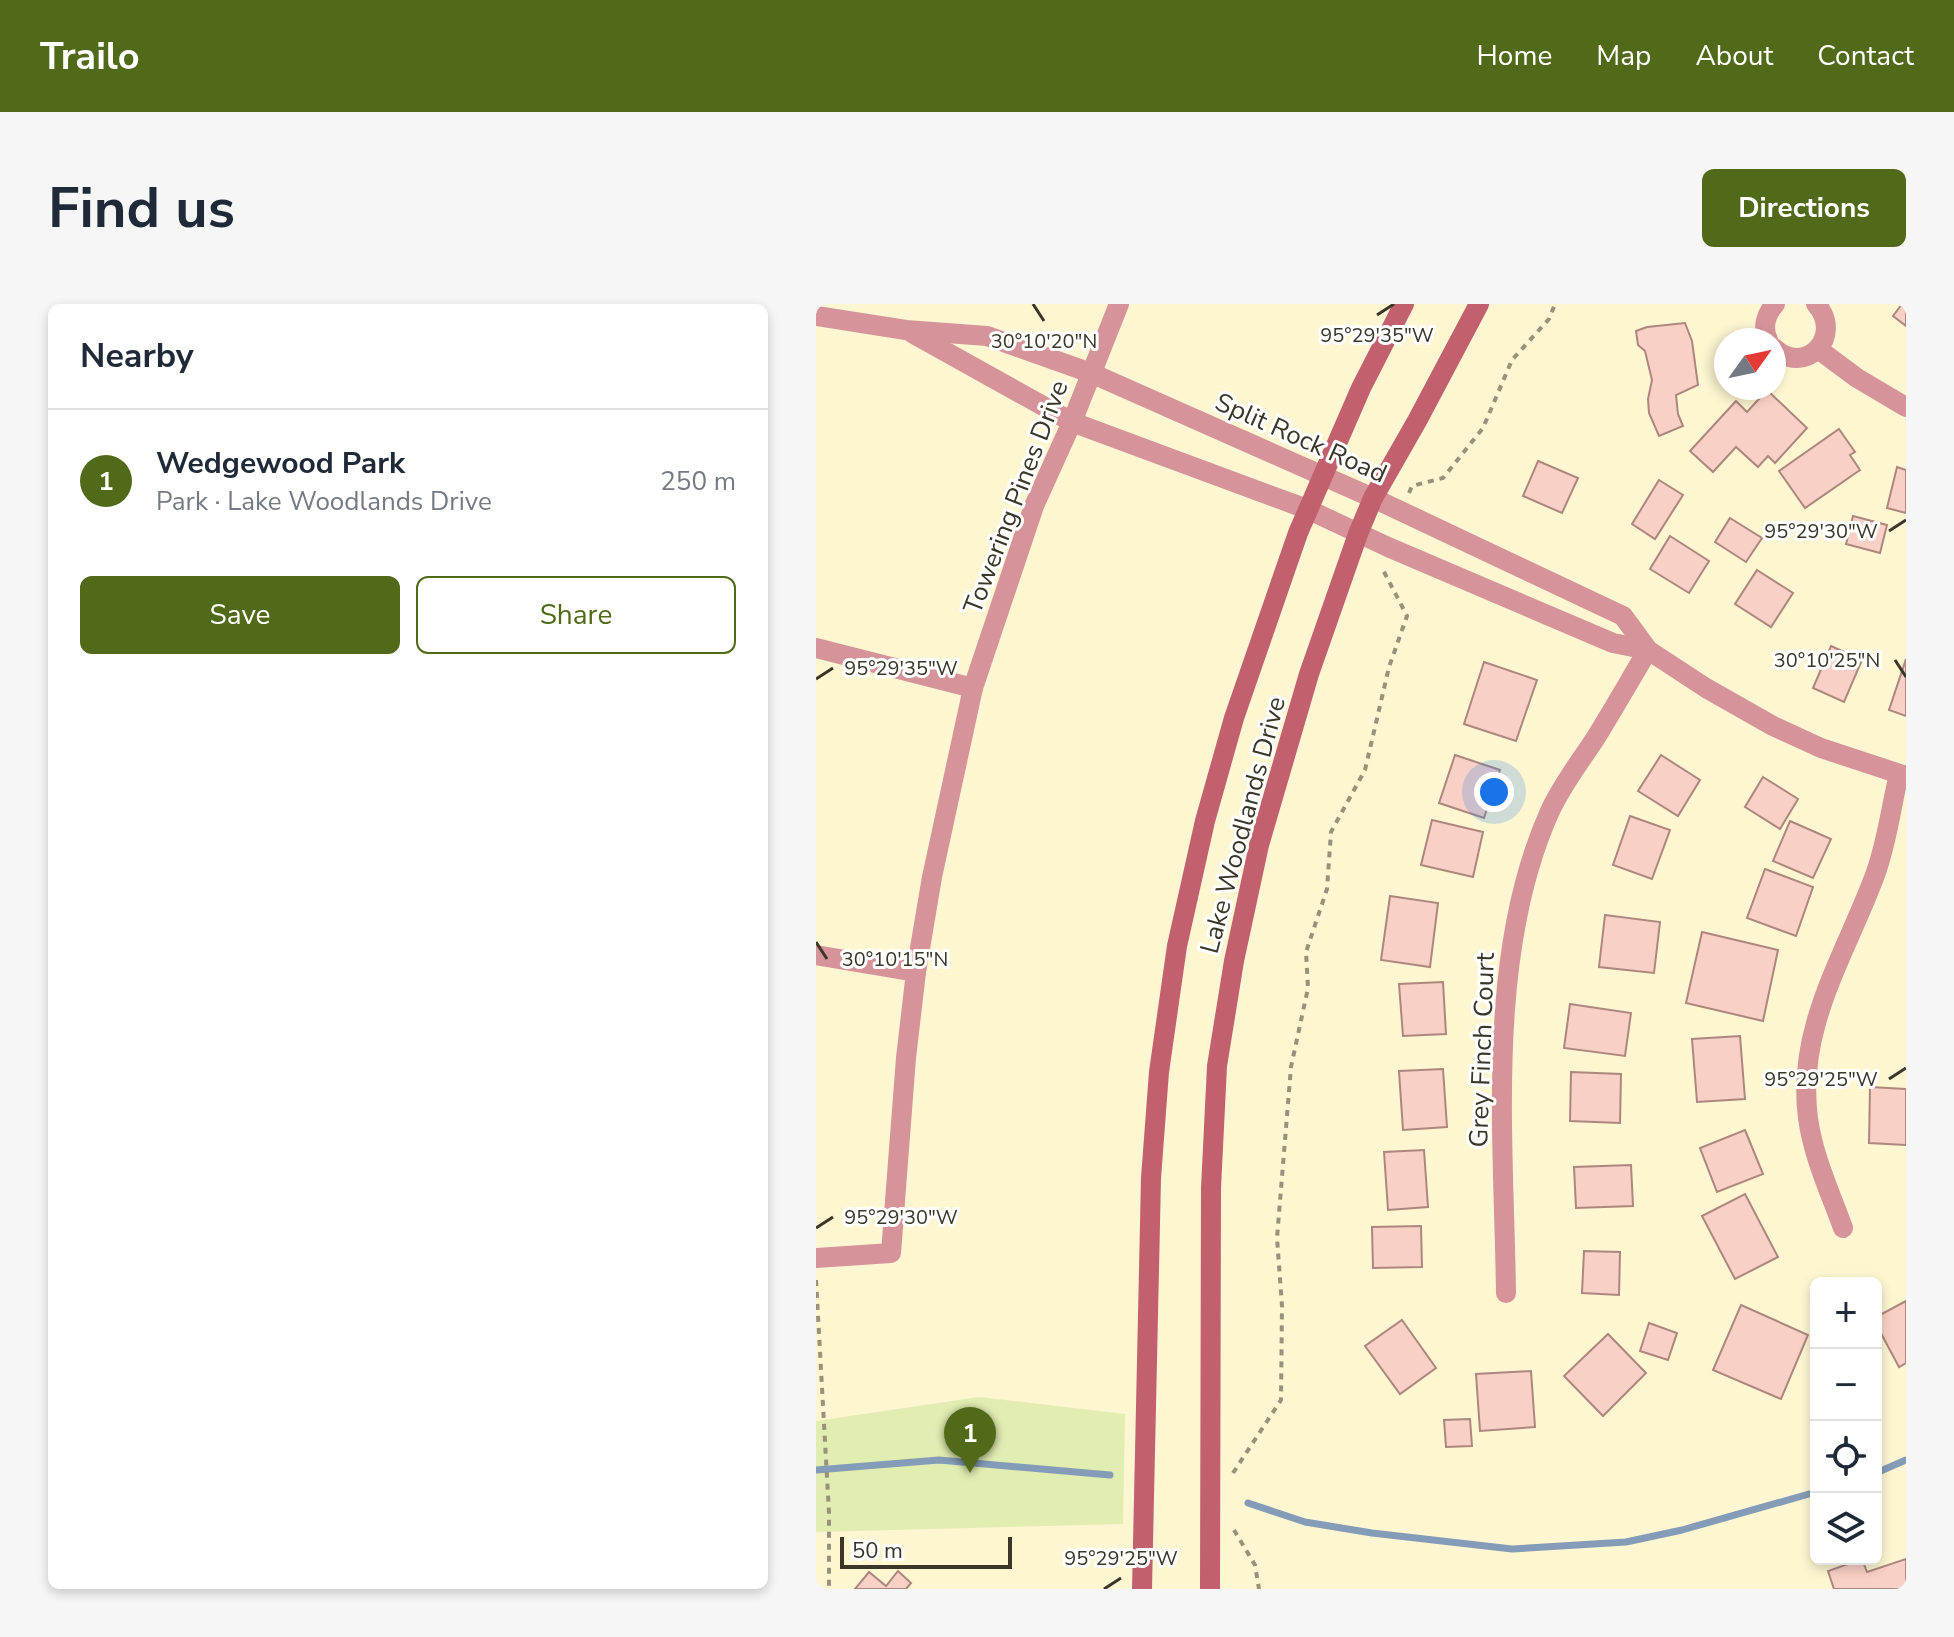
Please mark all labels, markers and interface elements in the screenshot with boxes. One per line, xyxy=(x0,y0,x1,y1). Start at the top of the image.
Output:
text: Trailo xyxy=(40,31,140,82)
text: Home xyxy=(1477,37,1552,75)
text: Map xyxy=(1596,37,1651,75)
text: About xyxy=(1695,37,1773,75)
text: Contact xyxy=(1817,37,1914,75)
button: Directions xyxy=(1702,169,1906,247)
text: Find us xyxy=(48,170,235,247)
text: 95°29'35"W xyxy=(1320,322,1434,349)
text: 30°10'20"N xyxy=(991,328,1097,355)
north arrow xyxy=(1714,328,1786,400)
text: Nearby xyxy=(80,333,194,379)
street label: Towering Pines Drive xyxy=(955,375,1077,619)
street label: Split Rock Road xyxy=(1210,385,1392,491)
text: Wedgewood Park xyxy=(156,443,405,484)
text: 1 xyxy=(98,464,114,499)
text: 250 m xyxy=(660,464,736,499)
text: Park · Lake Woodlands Drive xyxy=(156,484,492,519)
text: 95°29'30"W xyxy=(1764,518,1878,545)
button: Save xyxy=(80,576,400,654)
button: Share xyxy=(416,576,736,654)
text: 30°10'25"N xyxy=(1774,647,1880,674)
text: 95°29'35"W xyxy=(844,655,958,682)
street label: Lake Woodlands Drive xyxy=(1192,693,1294,957)
your location xyxy=(1474,772,1514,812)
text: 30°10'15"N xyxy=(842,946,948,973)
street label: Grey Finch Court xyxy=(1461,951,1503,1148)
text: 95°29'25"W xyxy=(1764,1066,1878,1093)
text: 95°29'30"W xyxy=(844,1204,958,1231)
map controls xyxy=(1810,1277,1882,1565)
button: + xyxy=(1810,1277,1882,1349)
button: − xyxy=(1810,1349,1882,1421)
pin: 1 xyxy=(944,1407,996,1473)
button: locate xyxy=(1810,1421,1882,1493)
button: layers xyxy=(1810,1493,1882,1565)
scale bar xyxy=(840,1533,1012,1569)
text: 50 m xyxy=(852,1536,903,1566)
text: 95°29'25"W xyxy=(1064,1545,1178,1572)

